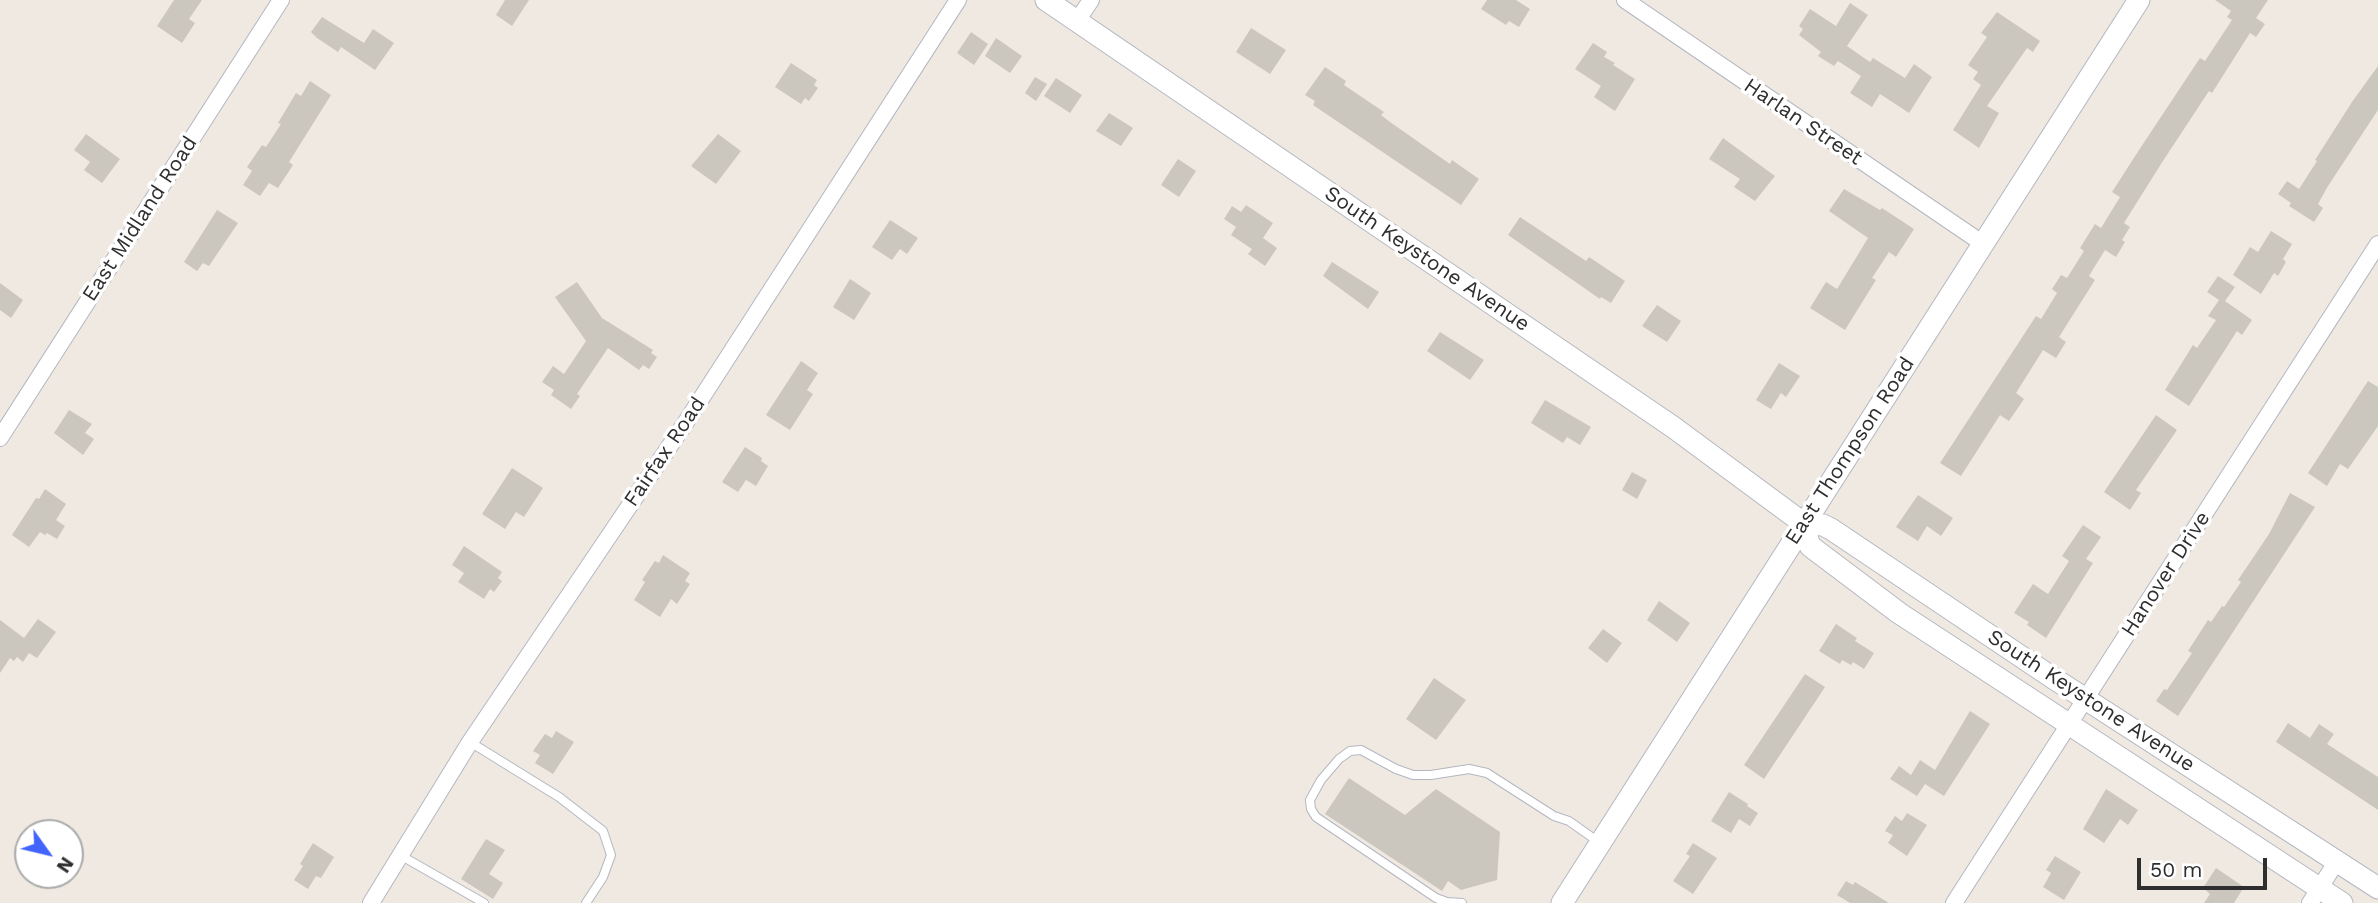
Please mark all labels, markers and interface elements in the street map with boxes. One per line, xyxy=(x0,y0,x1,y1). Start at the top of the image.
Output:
street label: Harlan Street xyxy=(1739,73,1867,171)
street label: East Midland Road xyxy=(77,132,203,306)
street label: South Keystone Avenue xyxy=(1320,181,1534,337)
street label: East Thompson Road xyxy=(1780,353,1920,549)
street label: Fairfax Road xyxy=(619,392,711,512)
street label: Hanover Drive xyxy=(2116,507,2216,641)
street label: South Keystone Avenue xyxy=(1983,625,2199,777)
north arrow xyxy=(14,819,84,889)
scale bar xyxy=(2140,844,2270,888)
text: N xyxy=(52,853,79,877)
text: 50 m xyxy=(2150,857,2202,882)

